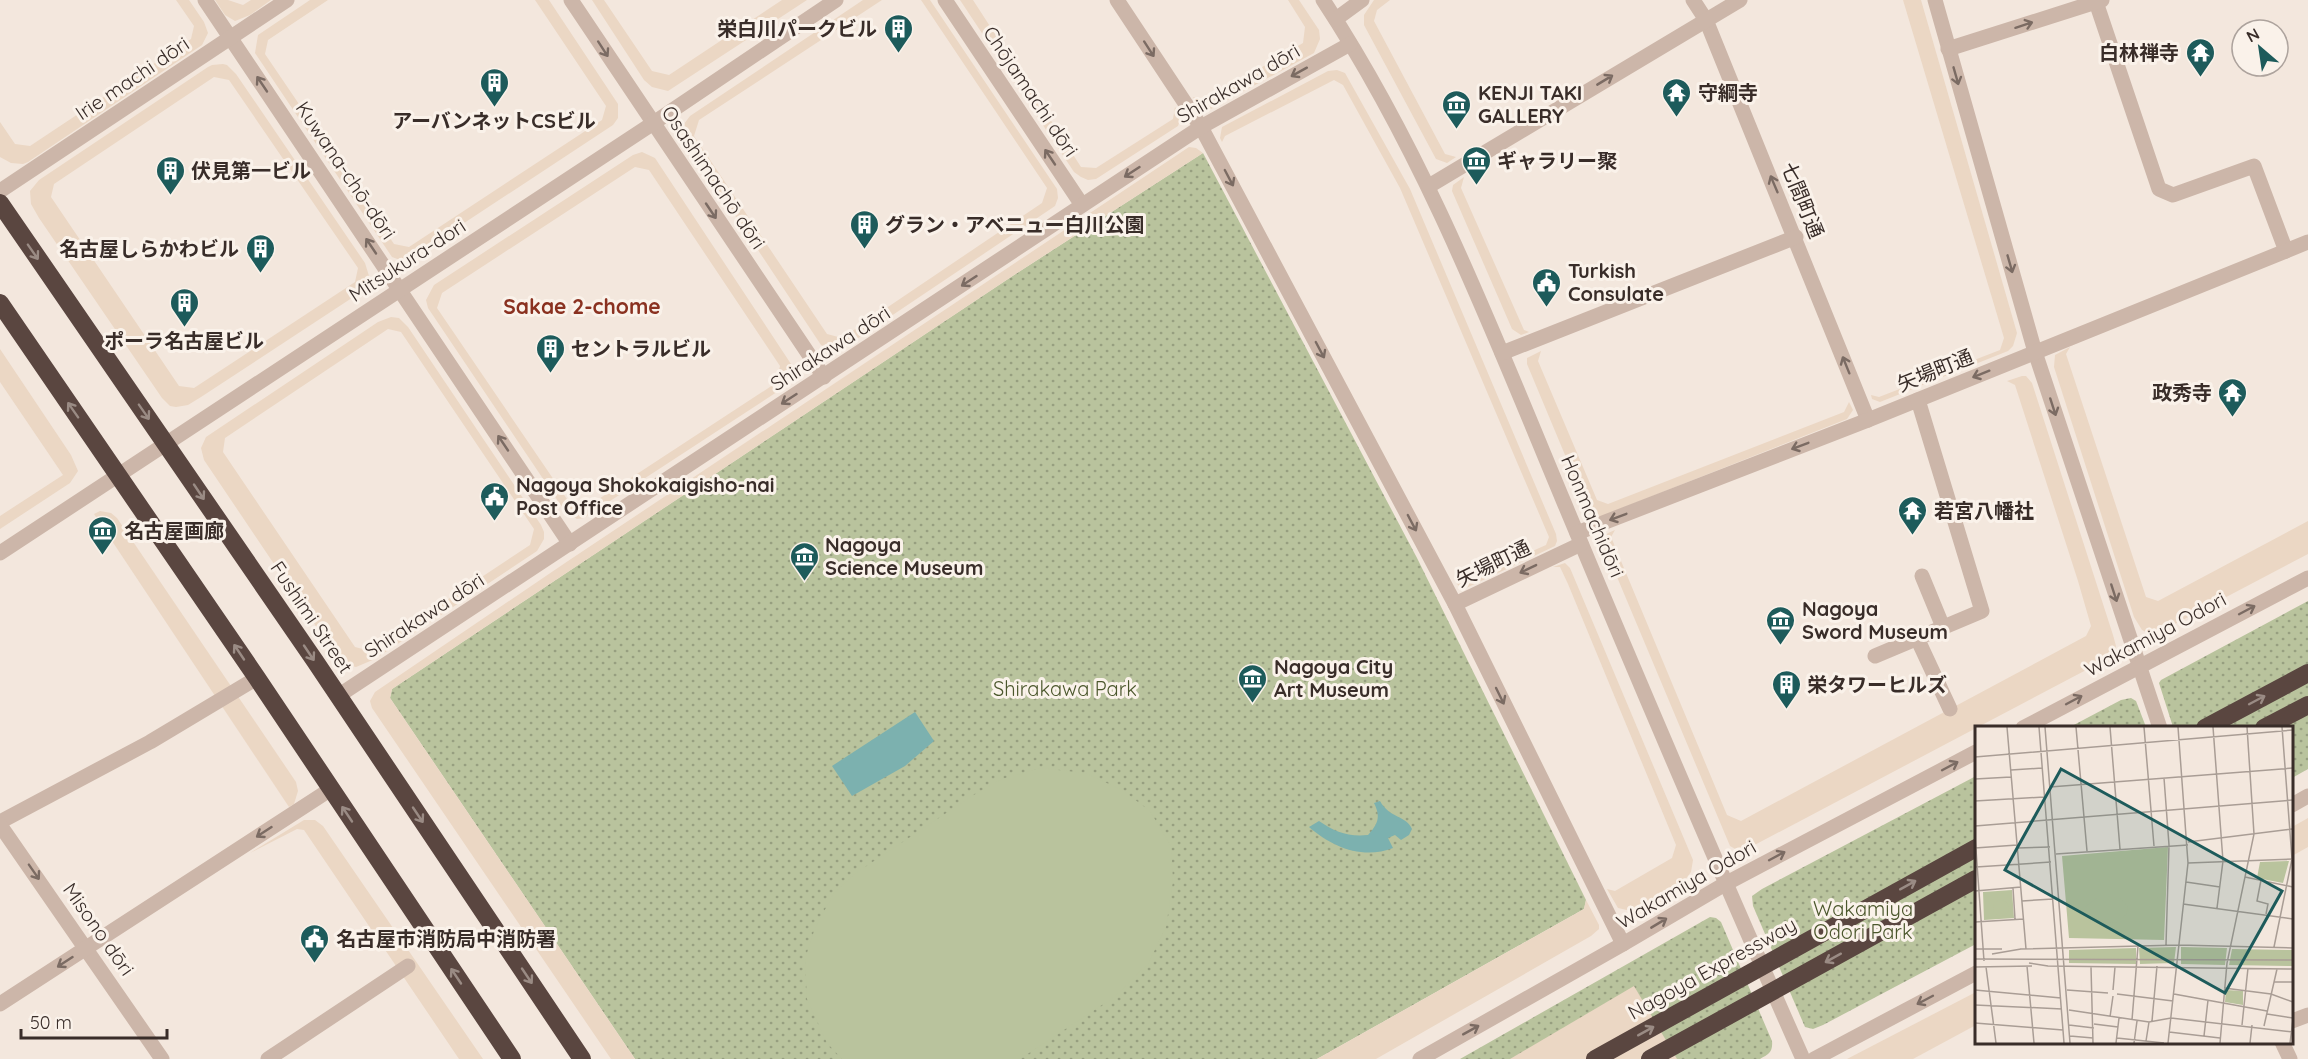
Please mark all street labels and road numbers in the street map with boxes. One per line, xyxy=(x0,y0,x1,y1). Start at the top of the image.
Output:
street label: Chōjamachi dōri xyxy=(978,21,1084,161)
street label: Irie machi dōri xyxy=(70,31,194,125)
street label: Shirakawa dōri xyxy=(1172,38,1304,128)
street label: Kuwana-chō-dōri xyxy=(291,96,401,244)
street label: Osashimachō dōri xyxy=(657,100,771,254)
street label: 七間町通 xyxy=(1776,158,1830,242)
street label: Mitsukura-dori xyxy=(344,213,470,307)
street label: Shirakawa dōri xyxy=(765,300,895,396)
street label: 矢場町通 xyxy=(1893,343,1977,397)
street label: Honmachidōri xyxy=(1556,451,1630,581)
street label: 矢場町通 xyxy=(1452,534,1534,592)
street label: Fushimi Street xyxy=(265,556,359,678)
street label: Shirakawa dōri xyxy=(359,567,489,663)
street label: Wakamiya Odori xyxy=(2080,586,2230,682)
street label: Wakamiya Odori xyxy=(1612,834,1760,934)
street label: Misono dōri xyxy=(58,878,140,980)
street label: Nagoya Expressway xyxy=(1623,911,1801,1025)

